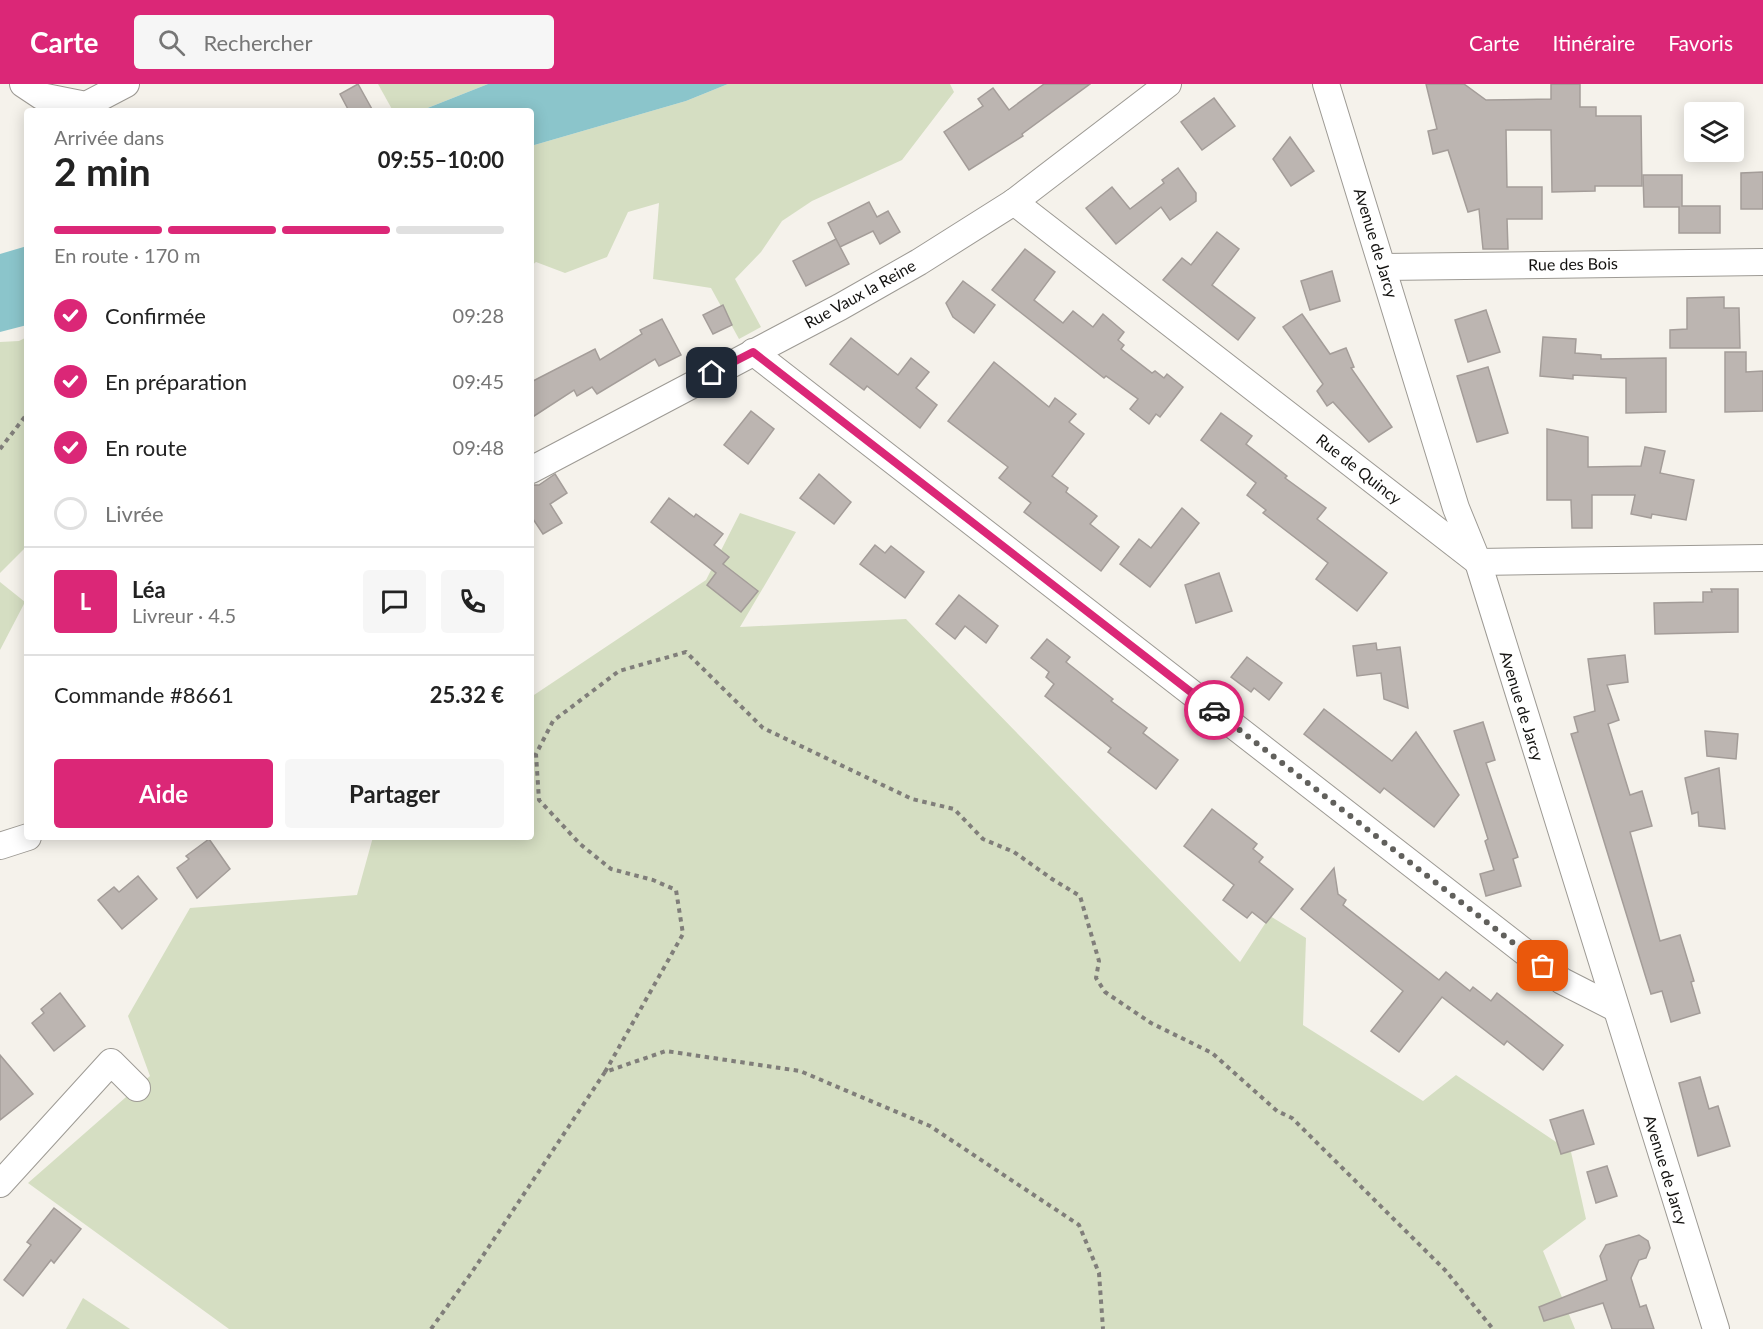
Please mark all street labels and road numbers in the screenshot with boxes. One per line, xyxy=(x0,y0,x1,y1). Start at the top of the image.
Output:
street label: Avenue de Jarcy xyxy=(1351,186,1402,301)
street label: Rue des Bois xyxy=(1528,253,1618,274)
street label: Rue Vaux la Reine xyxy=(801,255,919,332)
street label: Rue de Quincy xyxy=(1313,429,1406,508)
street label: Avenue de Jarcy xyxy=(1497,649,1548,764)
street label: Avenue de Jarcy xyxy=(1641,1113,1692,1228)

